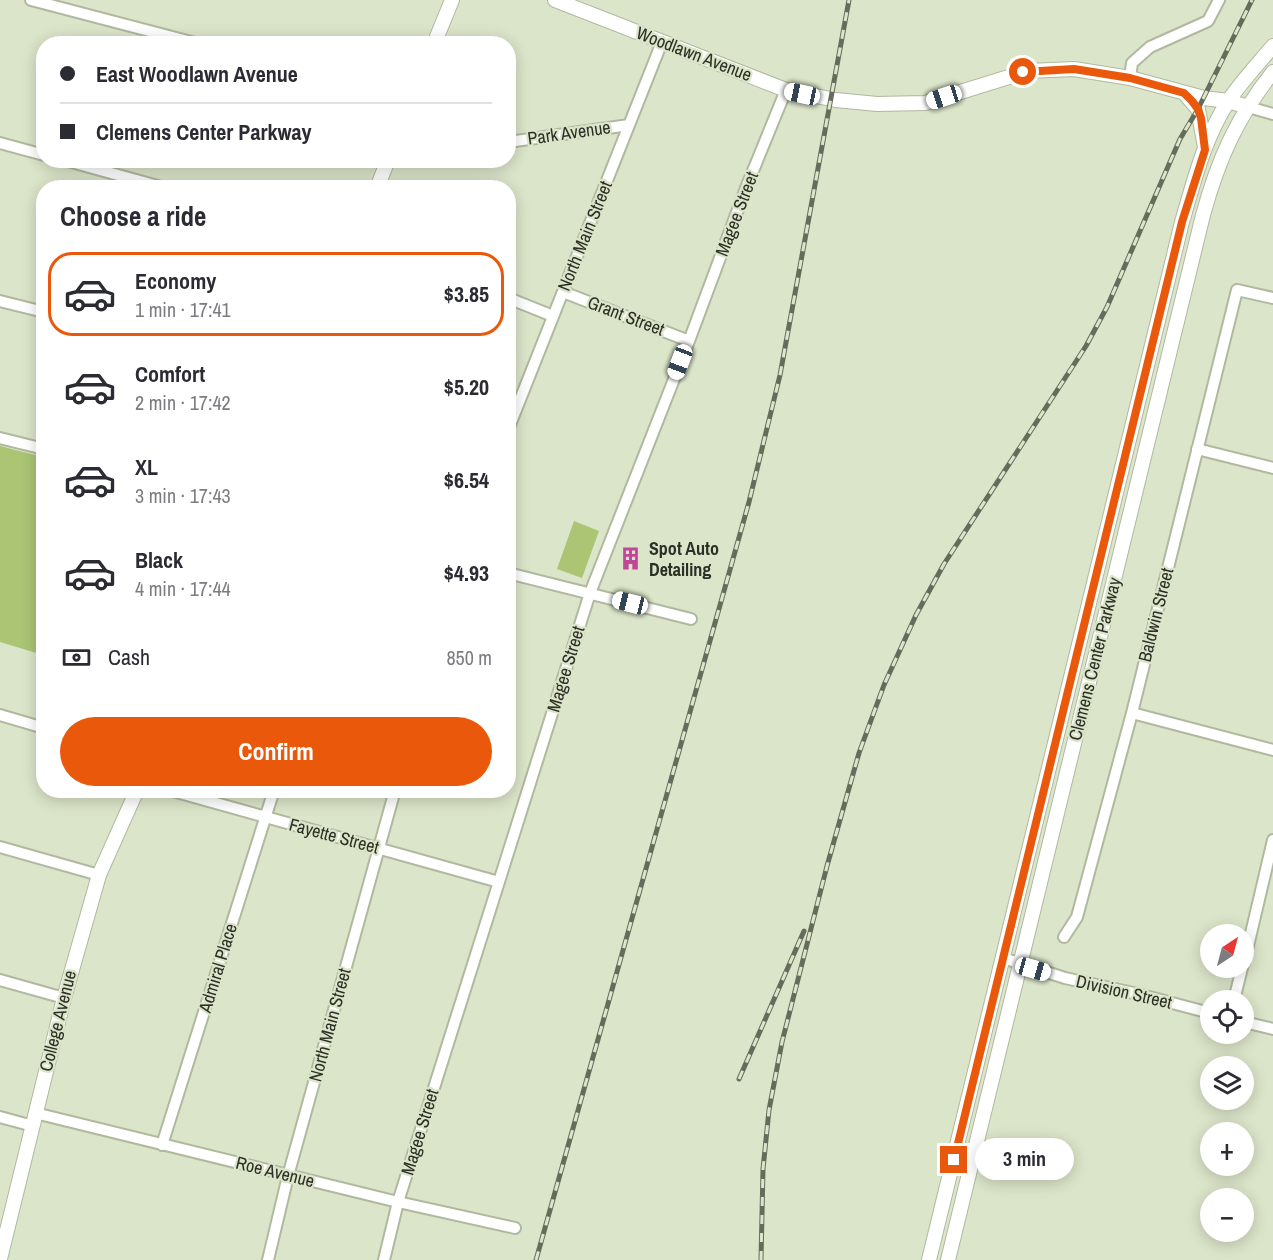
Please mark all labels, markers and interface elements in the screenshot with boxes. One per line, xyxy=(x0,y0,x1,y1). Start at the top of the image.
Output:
street label: Woodlawn Avenue xyxy=(633,20,755,87)
route start xyxy=(1009,58,1036,85)
text: East Woodlawn Avenue xyxy=(96,59,298,89)
car xyxy=(783,81,821,107)
car xyxy=(924,83,964,111)
street label: Park Avenue xyxy=(526,114,612,151)
text: Clemens Center Parkway xyxy=(96,117,312,147)
street label: Magee Street xyxy=(709,168,764,260)
street label: North Main Street xyxy=(551,177,618,295)
text: Choose a ride xyxy=(60,198,206,234)
text: Economy xyxy=(135,266,216,296)
icon: car xyxy=(63,267,117,321)
text: $3.85 xyxy=(444,279,489,309)
street label: Grant Street xyxy=(584,289,668,342)
text: 1 min · 17:41 xyxy=(135,296,231,323)
car xyxy=(665,342,695,382)
text: Comfort xyxy=(135,359,205,389)
icon: car xyxy=(63,360,117,414)
text: $5.20 xyxy=(444,372,489,402)
text: 2 min · 17:42 xyxy=(135,389,231,416)
text: XL xyxy=(135,452,158,482)
icon: car xyxy=(63,453,117,507)
text: $6.54 xyxy=(444,465,489,495)
text: 3 min · 17:43 xyxy=(135,482,231,509)
place label: Spot Auto Detailing xyxy=(649,536,719,582)
text: Black xyxy=(135,545,183,575)
icon: car xyxy=(63,546,117,600)
building icon: Spot Auto Detailing xyxy=(618,546,644,572)
text: $4.93 xyxy=(444,558,489,588)
street label: Baldwin Street xyxy=(1132,565,1179,664)
street label: Clemens Center Parkway xyxy=(1062,574,1127,743)
text: 4 min · 17:44 xyxy=(135,575,231,602)
car xyxy=(610,590,650,616)
street label: Magee Street xyxy=(541,623,590,715)
icon: cash xyxy=(60,641,93,674)
text: Cash xyxy=(108,642,150,672)
text: 850 m xyxy=(446,644,492,671)
button: Confirm xyxy=(60,717,492,786)
street label: Fayette Street xyxy=(286,812,382,859)
street label: Admiral Place xyxy=(192,920,243,1016)
north arrow xyxy=(1200,924,1254,978)
map controls xyxy=(1200,924,1254,1242)
car xyxy=(1013,955,1053,983)
street label: North Main Street xyxy=(302,965,357,1084)
street label: College Avenue xyxy=(33,968,82,1074)
street label: Division Street xyxy=(1074,968,1174,1015)
button: locate xyxy=(1200,990,1254,1044)
button: layers xyxy=(1200,1056,1254,1110)
street label: Magee Street xyxy=(395,1086,444,1178)
button: + xyxy=(1200,1122,1254,1176)
callout: 3 min xyxy=(975,1139,1074,1181)
text: 3 min xyxy=(1003,1145,1046,1172)
route end xyxy=(940,1146,967,1173)
street label: Roe Avenue xyxy=(233,1150,317,1193)
button: − xyxy=(1200,1188,1254,1242)

